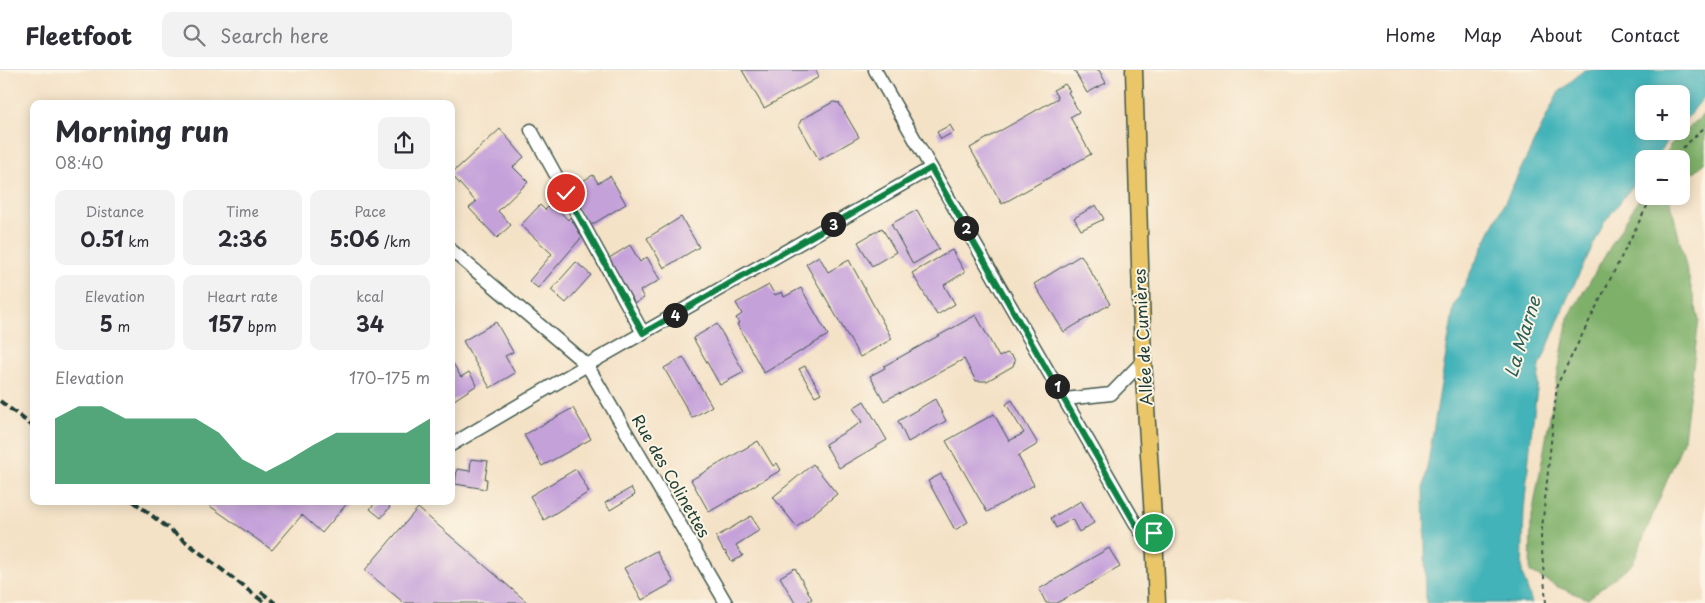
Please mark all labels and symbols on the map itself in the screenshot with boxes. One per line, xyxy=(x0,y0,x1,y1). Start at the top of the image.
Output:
pin xyxy=(545,172,587,214)
pin: 3 xyxy=(820,212,846,236)
pin: 2 xyxy=(954,216,978,240)
street label: Allée de Cumières xyxy=(1126,268,1158,406)
water label: La Marne xyxy=(1496,292,1547,380)
pin: 4 xyxy=(662,302,688,328)
pin: 1 xyxy=(1044,374,1070,398)
street label: Rue des Colinettes xyxy=(627,410,717,541)
pin xyxy=(1133,512,1175,554)

